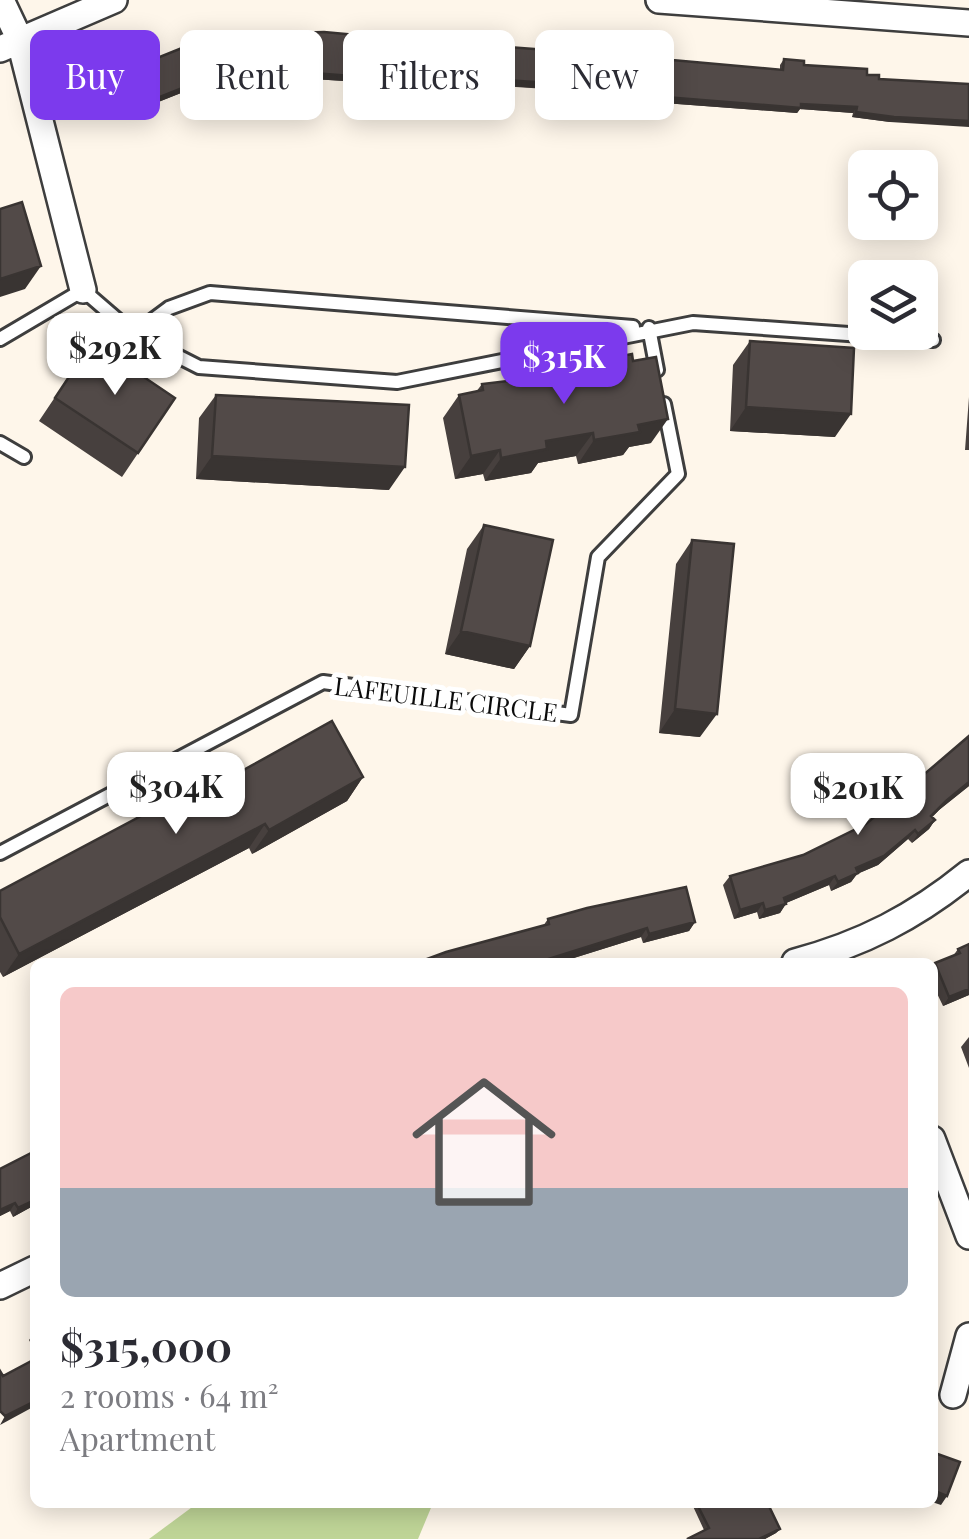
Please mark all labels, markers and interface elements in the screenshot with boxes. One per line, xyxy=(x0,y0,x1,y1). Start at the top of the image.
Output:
chip: Buy xyxy=(30,30,160,120)
chip: Rent xyxy=(180,30,323,120)
chip: Filters xyxy=(343,30,515,120)
chip: New xyxy=(535,30,674,120)
map controls xyxy=(848,150,938,350)
button: locate xyxy=(848,150,938,240)
button: layers xyxy=(848,260,938,350)
pin: $292K xyxy=(45,313,185,398)
pin: $315K xyxy=(494,322,634,407)
text: $292K xyxy=(69,324,161,367)
text: $315K xyxy=(522,333,606,376)
street label: LAFEUILLE CIRCLE xyxy=(332,668,560,728)
pin: $304K xyxy=(106,752,246,837)
pin: $201K xyxy=(788,753,928,838)
text: $304K xyxy=(129,763,223,806)
text: $201K xyxy=(813,764,903,807)
icon: home xyxy=(394,1052,574,1232)
text: $315,000 xyxy=(60,1317,232,1373)
text: 2 rooms · 64 m² xyxy=(60,1373,279,1416)
text: Apartment xyxy=(60,1416,215,1459)

